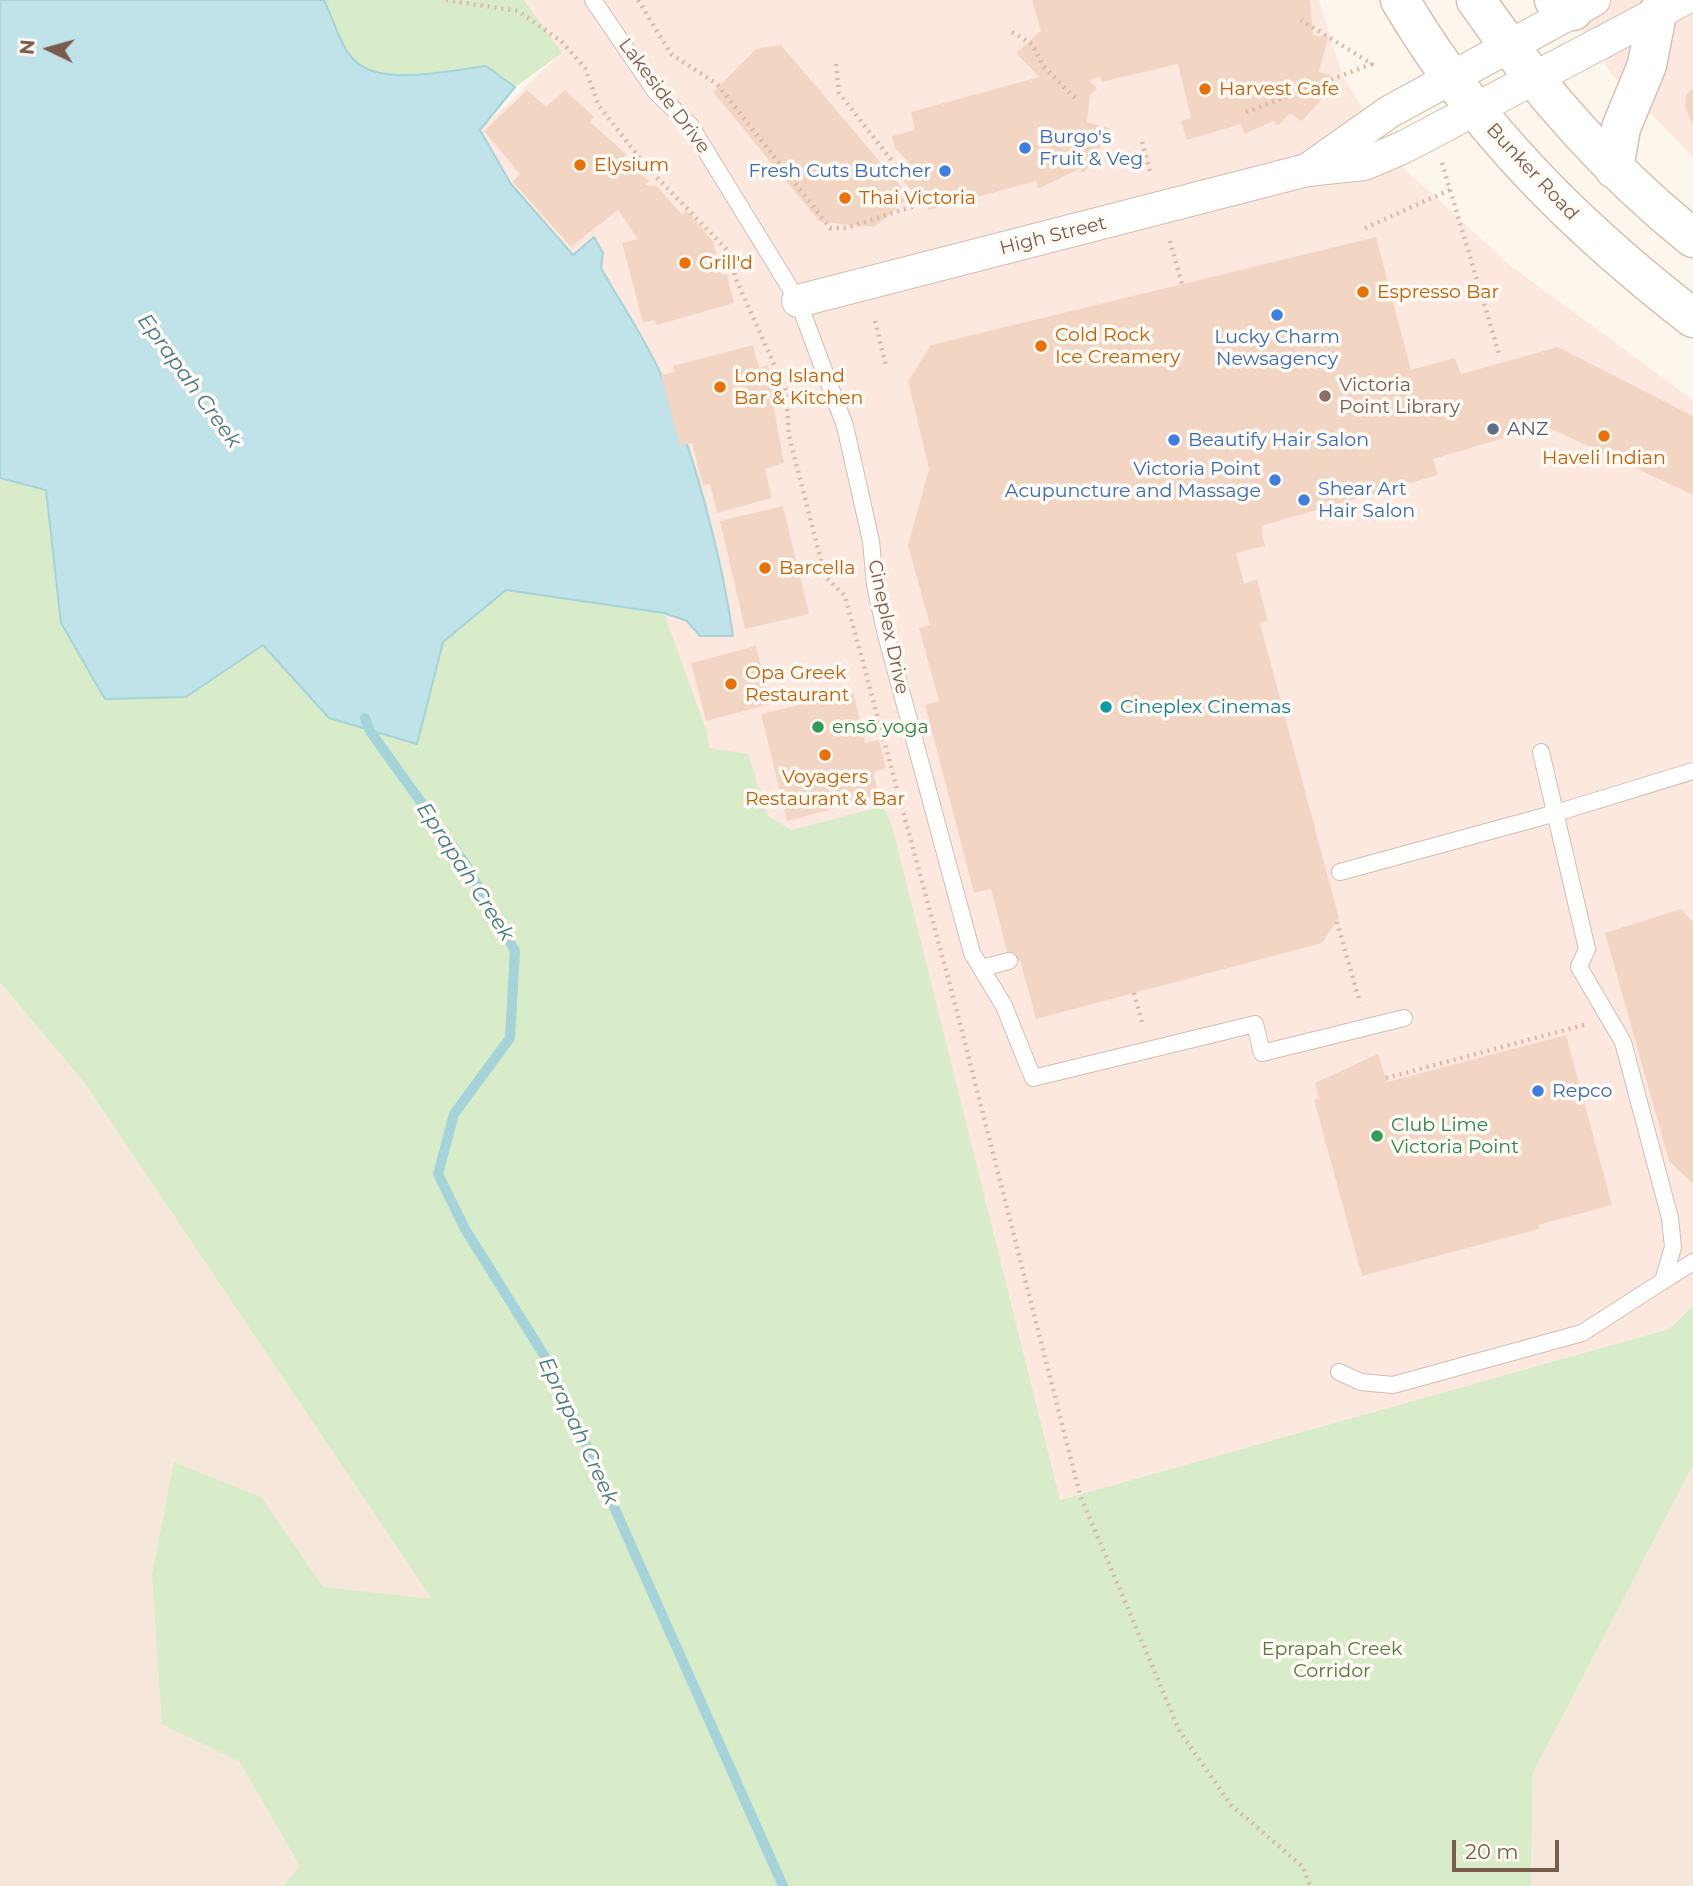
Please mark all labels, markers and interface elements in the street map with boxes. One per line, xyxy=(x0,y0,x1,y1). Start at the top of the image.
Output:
north arrow xyxy=(14,14,84,84)
street label: Lakeside Drive xyxy=(613,34,715,158)
text: N xyxy=(15,38,40,56)
place label: Harvest Cafe xyxy=(1219,78,1339,100)
marker: Harvest Cafe xyxy=(1197,81,1213,97)
street label: Bunker Road xyxy=(1481,119,1583,225)
place label: Burgo's Fruit & Veg xyxy=(1039,126,1143,170)
marker: Burgo's Fruit & Veg xyxy=(1017,140,1033,156)
place label: Elysium xyxy=(594,154,669,176)
marker: Elysium xyxy=(572,157,588,173)
place label: Fresh Cuts Butcher xyxy=(748,160,931,182)
marker: Fresh Cuts Butcher xyxy=(937,163,953,179)
place label: Thai Victoria xyxy=(859,187,976,209)
marker: Thai Victoria xyxy=(837,190,853,206)
street label: High Street xyxy=(997,212,1109,260)
place label: Grill'd xyxy=(699,252,753,274)
marker: Grill'd xyxy=(677,255,693,271)
place label: Espresso Bar xyxy=(1377,281,1499,303)
marker: Espresso Bar xyxy=(1355,284,1371,300)
marker: Lucky Charm Newsagency xyxy=(1269,307,1285,323)
water label: Eprapah Creek xyxy=(132,309,246,453)
place label: Cold Rock Ice Creamery xyxy=(1055,324,1180,368)
place label: Lucky Charm Newsagency xyxy=(1214,326,1340,370)
marker: Cold Rock Ice Creamery xyxy=(1033,338,1049,354)
place label: Long Island Bar & Kitchen xyxy=(734,365,863,409)
place label: Victoria Point Library xyxy=(1339,374,1460,418)
marker: Long Island Bar & Kitchen xyxy=(712,379,728,395)
marker: Victoria Point Library xyxy=(1317,388,1333,404)
place label: ANZ xyxy=(1507,418,1548,440)
marker: ANZ xyxy=(1485,421,1501,437)
marker: Haveli Indian xyxy=(1596,428,1612,444)
place label: Beautify Hair Salon xyxy=(1188,429,1369,451)
marker: Beautify Hair Salon xyxy=(1166,432,1182,448)
place label: Haveli Indian xyxy=(1542,447,1666,469)
place label: Victoria Point Acupuncture and Massage xyxy=(1005,458,1261,502)
marker: Victoria Point Acupuncture and Massage xyxy=(1267,472,1283,488)
place label: Shear Art Hair Salon xyxy=(1318,478,1415,522)
marker: Shear Art Hair Salon xyxy=(1296,492,1312,508)
place label: Barcella xyxy=(779,557,855,579)
street label: Cineplex Drive xyxy=(863,558,913,696)
marker: Barcella xyxy=(757,560,773,576)
place label: Opa Greek Restaurant xyxy=(745,662,849,706)
marker: Opa Greek Restaurant xyxy=(723,676,739,692)
place label: Cineplex Cinemas xyxy=(1120,696,1291,718)
marker: Cineplex Cinemas xyxy=(1098,699,1114,715)
place label: ensō yoga xyxy=(832,716,929,738)
marker: ensō yoga xyxy=(810,719,826,735)
marker: Voyagers Restaurant & Bar xyxy=(817,747,833,763)
place label: Voyagers Restaurant & Bar xyxy=(745,766,905,810)
water label: Eprapah Creek xyxy=(411,798,519,946)
place label: Repco xyxy=(1552,1080,1613,1102)
marker: Repco xyxy=(1530,1083,1546,1099)
place label: Club Lime Victoria Point xyxy=(1391,1114,1519,1158)
marker: Club Lime Victoria Point xyxy=(1369,1128,1385,1144)
water label: Eprapah Creek xyxy=(533,1353,623,1509)
park label: Eprapah Creek Corridor xyxy=(1262,1638,1402,1682)
scale bar xyxy=(1455,1826,1562,1870)
text: 20 m xyxy=(1465,1839,1519,1864)

